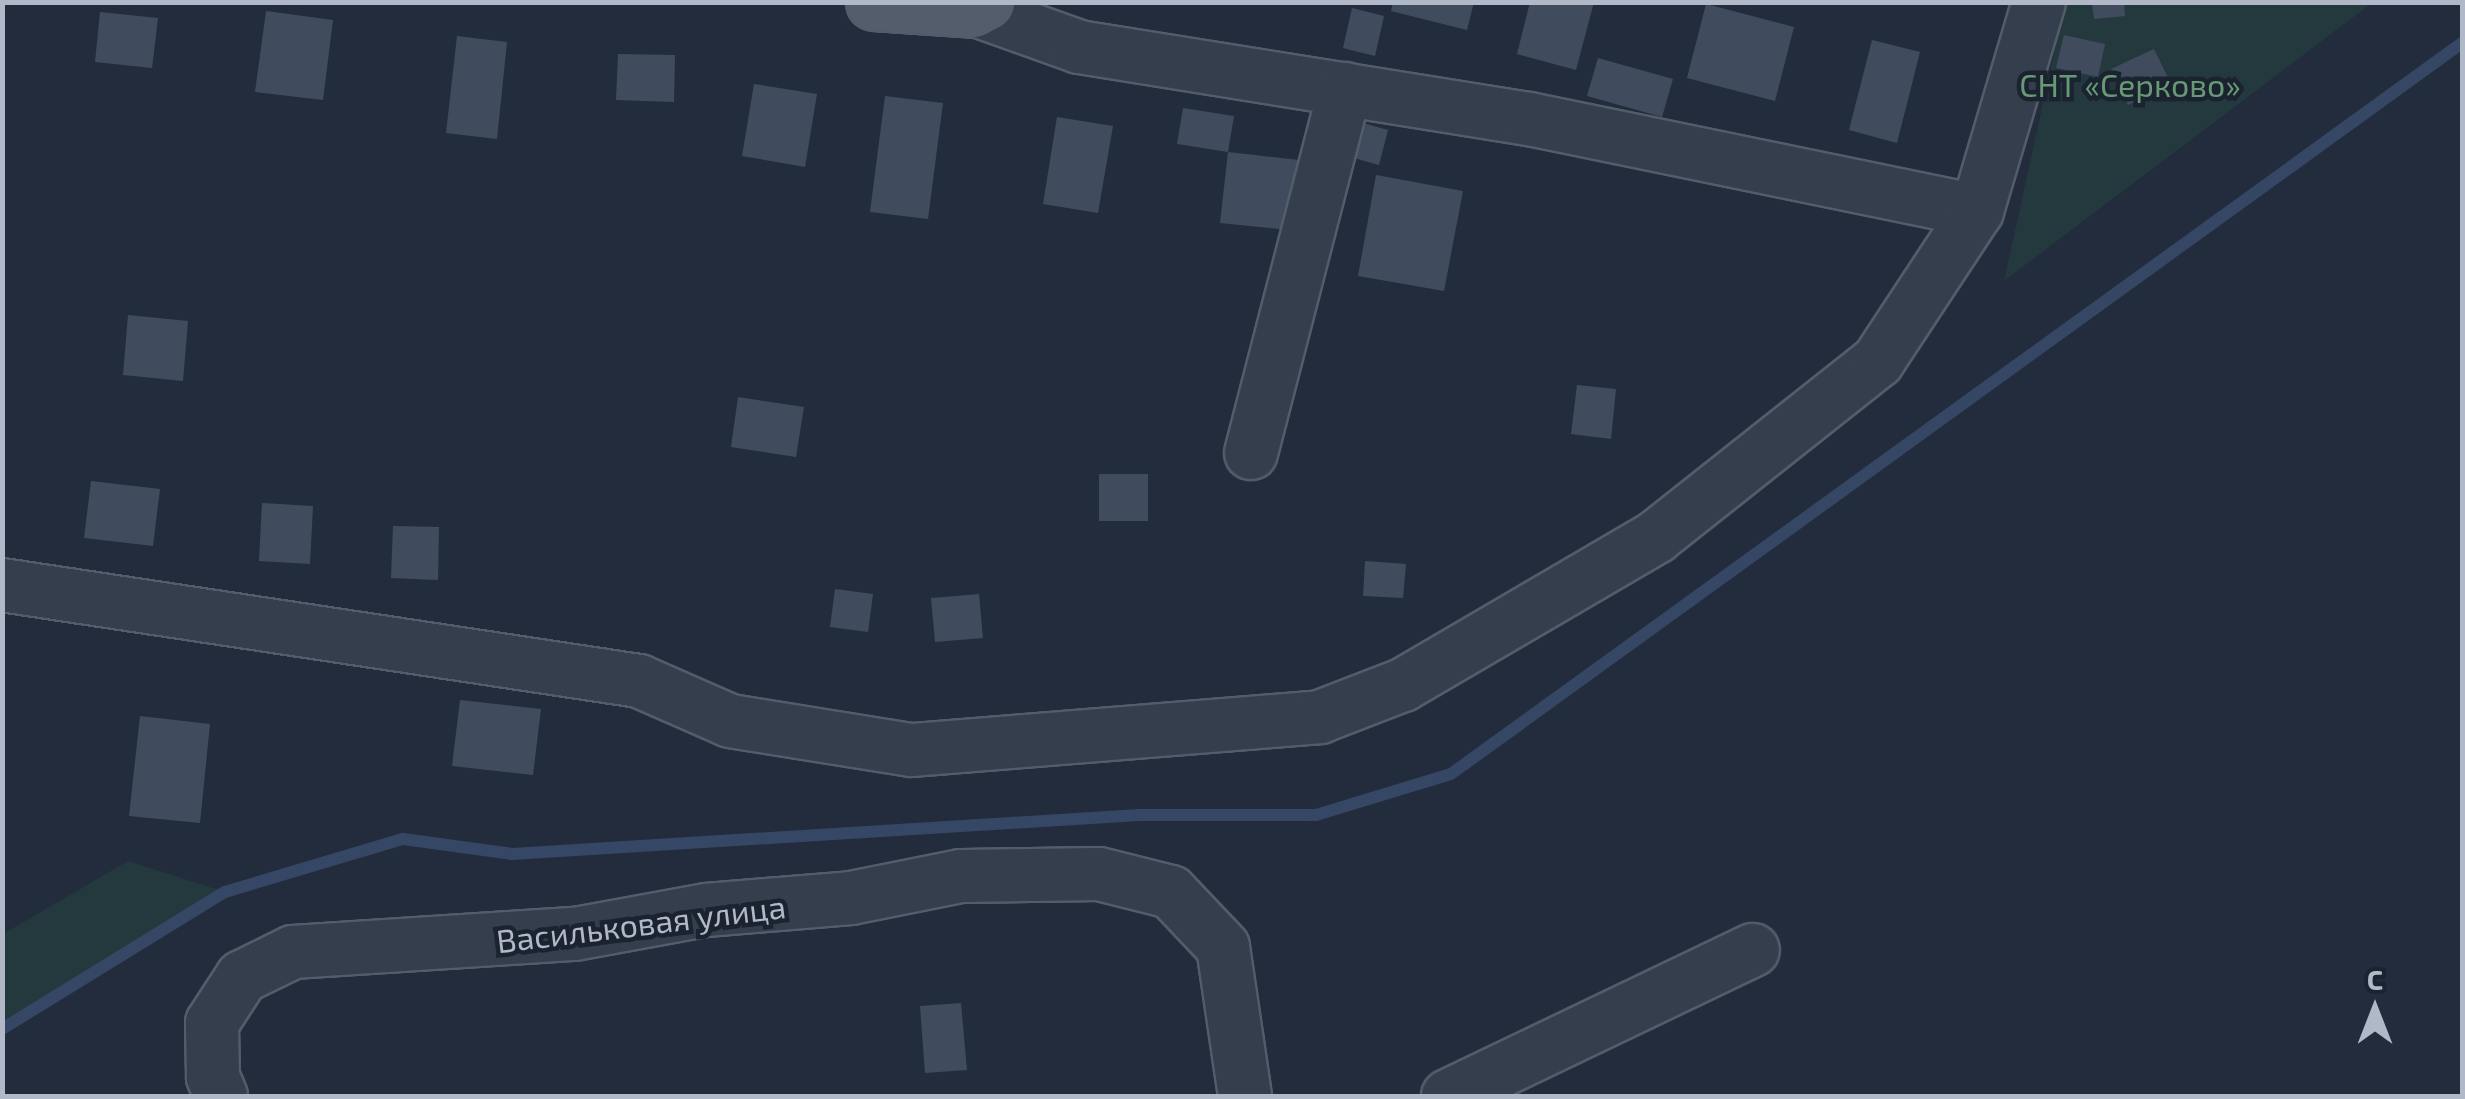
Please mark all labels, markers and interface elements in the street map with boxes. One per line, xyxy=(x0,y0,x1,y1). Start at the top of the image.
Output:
park label: СНТ «Серково» xyxy=(2019,65,2241,103)
street label: Васильковая улица xyxy=(494,886,788,960)
north arrow xyxy=(2325,959,2425,1059)
text: С xyxy=(2367,962,2383,996)

